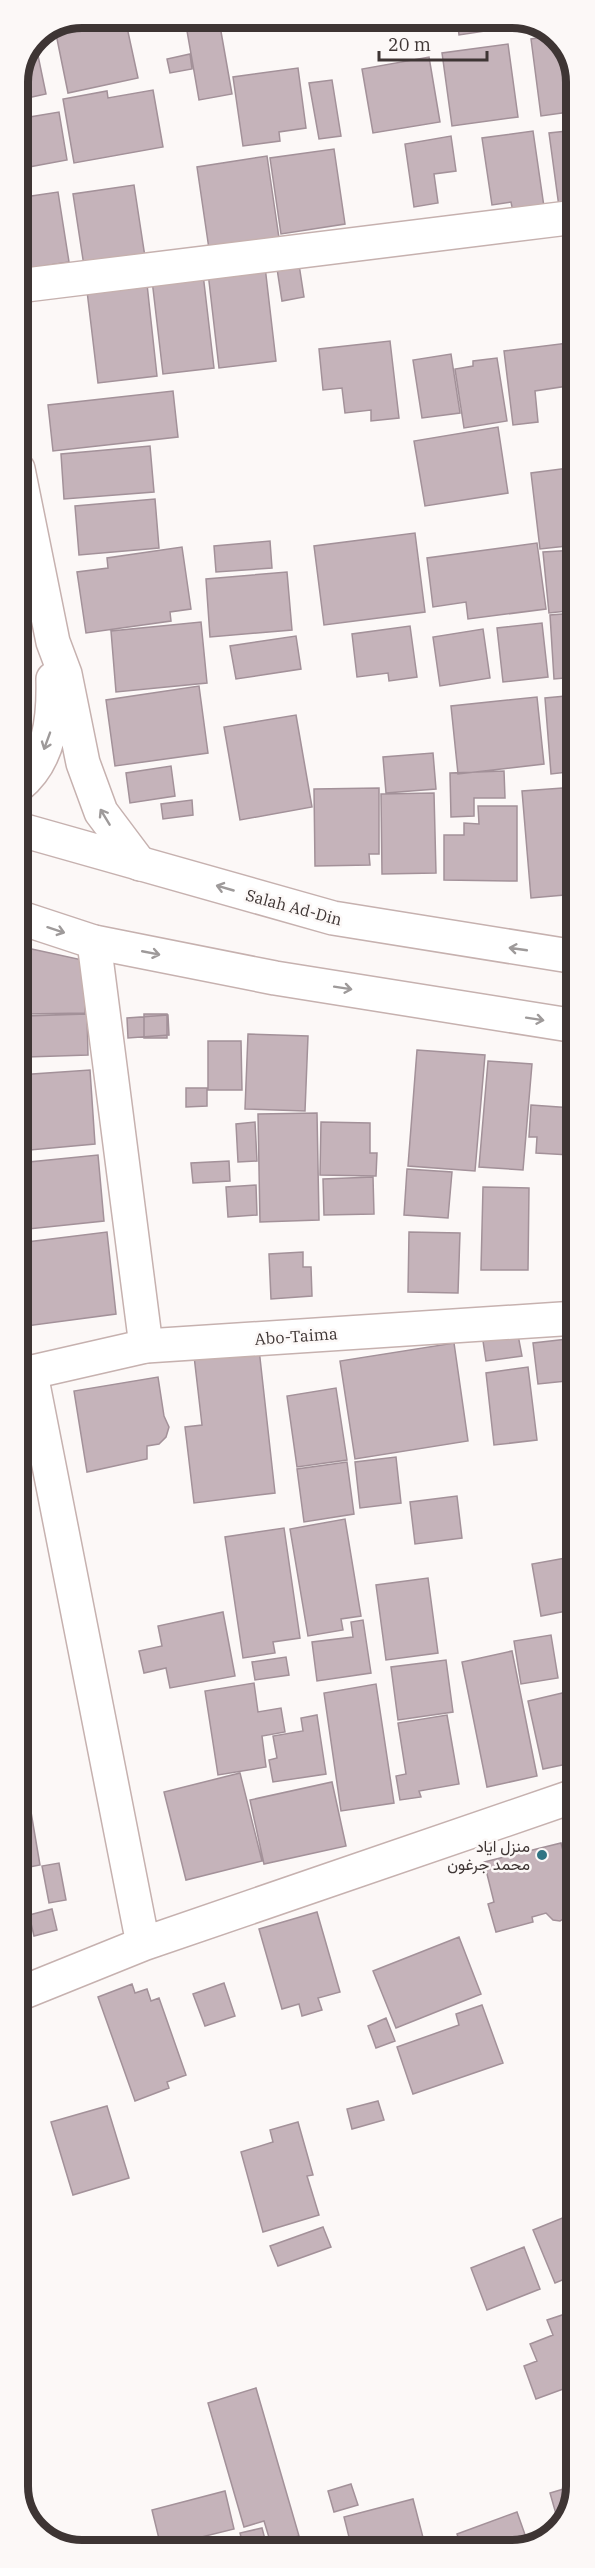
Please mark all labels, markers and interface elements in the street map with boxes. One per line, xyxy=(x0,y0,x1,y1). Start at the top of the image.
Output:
scale bar xyxy=(379,24,487,62)
text: 20 m xyxy=(388,33,431,56)
one-way arrow xyxy=(40,731,51,750)
one-way arrow xyxy=(99,809,111,826)
one-way arrow xyxy=(216,882,235,893)
street label: Salah Ad-Din xyxy=(244,885,344,929)
one-way arrow xyxy=(46,925,65,936)
one-way arrow xyxy=(509,943,529,954)
one-way arrow xyxy=(141,948,160,959)
one-way arrow xyxy=(332,983,352,994)
one-way arrow xyxy=(525,1014,545,1025)
street label: Abo-Taima xyxy=(254,1323,338,1349)
place label: منزل اياد محمد جرغون xyxy=(447,1836,530,1875)
marker: منزل اياد محمد جرغون xyxy=(535,1848,549,1862)

